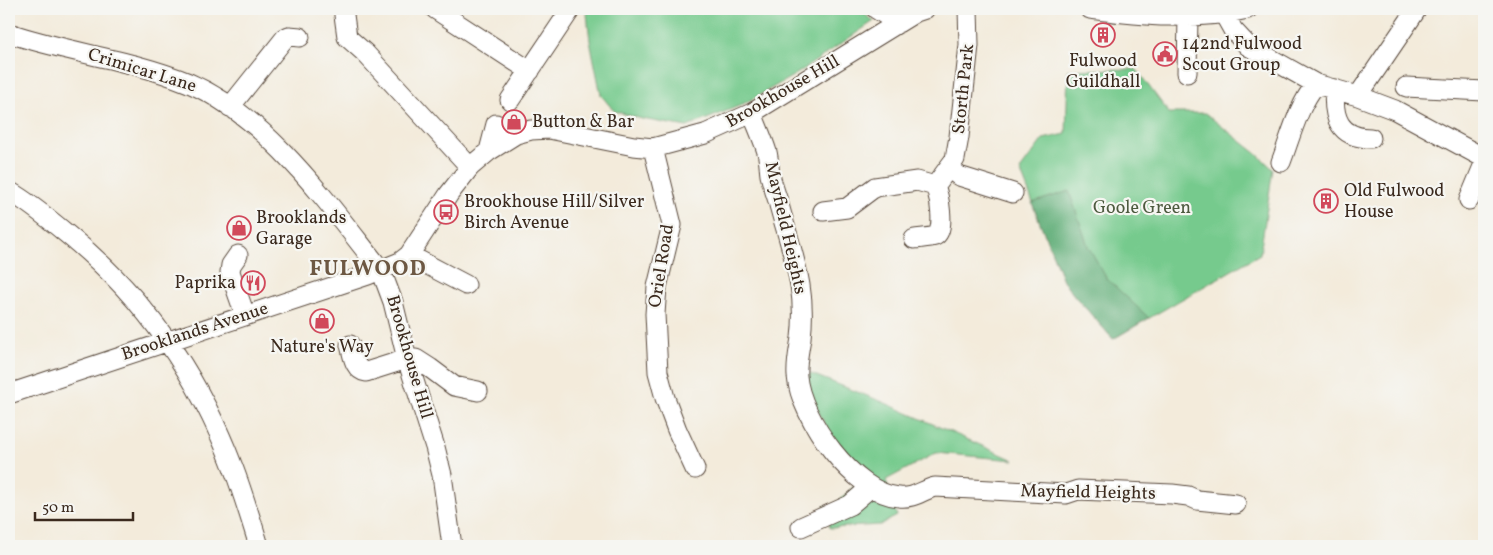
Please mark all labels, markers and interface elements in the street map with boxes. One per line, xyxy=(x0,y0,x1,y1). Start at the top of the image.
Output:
building icon: Fulwood Guildhall xyxy=(1090,22,1116,48)
place label: 142nd Fulwood Scout Group xyxy=(1182,32,1302,78)
public building icon: 142nd Fulwood Scout Group xyxy=(1152,41,1178,67)
street label: Storth Park xyxy=(947,42,981,135)
street label: Crimicar Lane xyxy=(85,43,199,99)
street label: Brookhouse Hill xyxy=(722,49,844,135)
place label: Fulwood Guildhall xyxy=(1066,49,1140,95)
shop icon: Button & Bar xyxy=(501,109,527,135)
place label: Button & Bar xyxy=(532,110,635,135)
street label: Mayfield Heights xyxy=(758,159,812,297)
place label: Old Fulwood House xyxy=(1344,179,1444,225)
building icon: Old Fulwood House xyxy=(1313,188,1339,214)
place label: Brookhouse Hill/Silver Birch Avenue xyxy=(464,190,645,236)
park label: Goole Green xyxy=(1093,196,1191,221)
bus stop icon: Brookhouse Hill/Silver Birch Avenue xyxy=(433,199,459,225)
place label: Brooklands Garage xyxy=(256,206,347,252)
shop icon: Brooklands Garage xyxy=(226,215,252,241)
street label: Oriel Road xyxy=(643,222,681,310)
district label: FULWOOD xyxy=(309,254,427,285)
restaurant icon: Paprika xyxy=(240,270,266,296)
place label: Paprika xyxy=(175,271,236,296)
street label: Brookhouse Hill xyxy=(379,292,439,422)
street label: Brooklands Avenue xyxy=(118,296,272,368)
shop icon: Nature's Way xyxy=(309,308,335,334)
place label: Nature's Way xyxy=(270,335,374,360)
street label: Mayfield Heights xyxy=(1020,479,1156,507)
scale bar xyxy=(35,490,132,522)
text: 50 m xyxy=(42,498,74,519)

